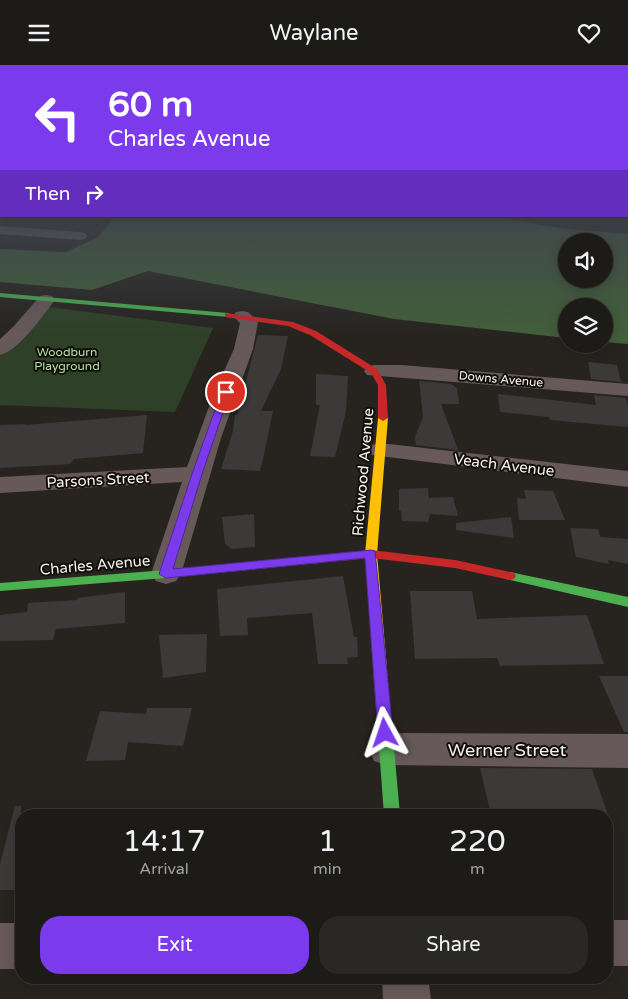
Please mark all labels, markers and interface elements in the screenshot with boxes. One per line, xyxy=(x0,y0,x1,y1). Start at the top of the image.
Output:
icon: menu xyxy=(25,19,53,47)
icon: heart xyxy=(575,19,603,47)
text: Waylane xyxy=(269,20,359,46)
text: 60 m xyxy=(108,84,193,126)
icon: left xyxy=(25,85,90,150)
text: Charles Avenue xyxy=(108,126,270,152)
icon: right xyxy=(80,180,108,208)
text: Then xyxy=(25,183,70,205)
map controls xyxy=(558,233,613,353)
button: sound xyxy=(558,233,613,288)
button: layers xyxy=(558,298,613,353)
park label: Woodburn Playground xyxy=(34,345,100,373)
street label: Downs Avenue xyxy=(458,368,544,390)
pin xyxy=(205,371,247,413)
icon: arrive xyxy=(212,378,240,406)
street label: Richwood Avenue xyxy=(348,407,378,537)
street label: Veach Avenue xyxy=(453,450,555,480)
street label: Parsons Street xyxy=(46,468,150,492)
street label: Charles Avenue xyxy=(39,551,151,579)
position arrow xyxy=(358,706,410,758)
street label: Werner Street xyxy=(448,739,566,761)
text: 14:17 xyxy=(122,823,206,860)
text: 1 xyxy=(318,823,337,860)
text: 220 xyxy=(449,823,506,860)
text: Arrival xyxy=(139,859,189,879)
text: min xyxy=(313,859,342,879)
text: m xyxy=(470,859,485,879)
button: Exit xyxy=(40,916,309,974)
button: Share xyxy=(319,916,588,974)

